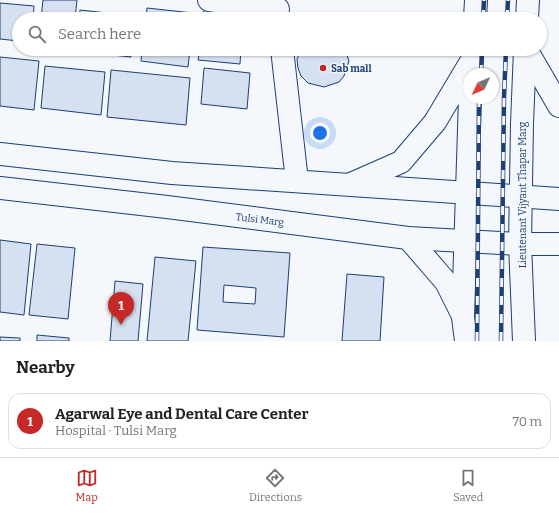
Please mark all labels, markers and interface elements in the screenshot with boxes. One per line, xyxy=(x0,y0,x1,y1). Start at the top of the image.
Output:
search box xyxy=(12,12,547,56)
icon: search xyxy=(26,23,48,45)
text: Search here xyxy=(58,25,141,43)
marker: Sab mall xyxy=(318,63,328,73)
place label: Sab mall xyxy=(331,63,372,75)
north arrow xyxy=(463,68,499,104)
street label: Lieutenant Vijyant Thapar Marg xyxy=(517,121,529,268)
your location xyxy=(310,123,330,143)
street label: Tulsi Marg xyxy=(235,211,285,229)
pin: 1 xyxy=(108,292,134,325)
text: Nearby xyxy=(16,357,75,378)
text: Agarwal Eye and Dental Care Center xyxy=(55,405,309,423)
text: 1 xyxy=(27,414,33,429)
text: 70 m xyxy=(512,414,542,429)
text: Hospital · Tulsi Marg xyxy=(55,423,177,438)
tab: Map xyxy=(76,467,98,504)
tab: Directions xyxy=(249,467,302,504)
tab: Saved xyxy=(453,467,483,504)

